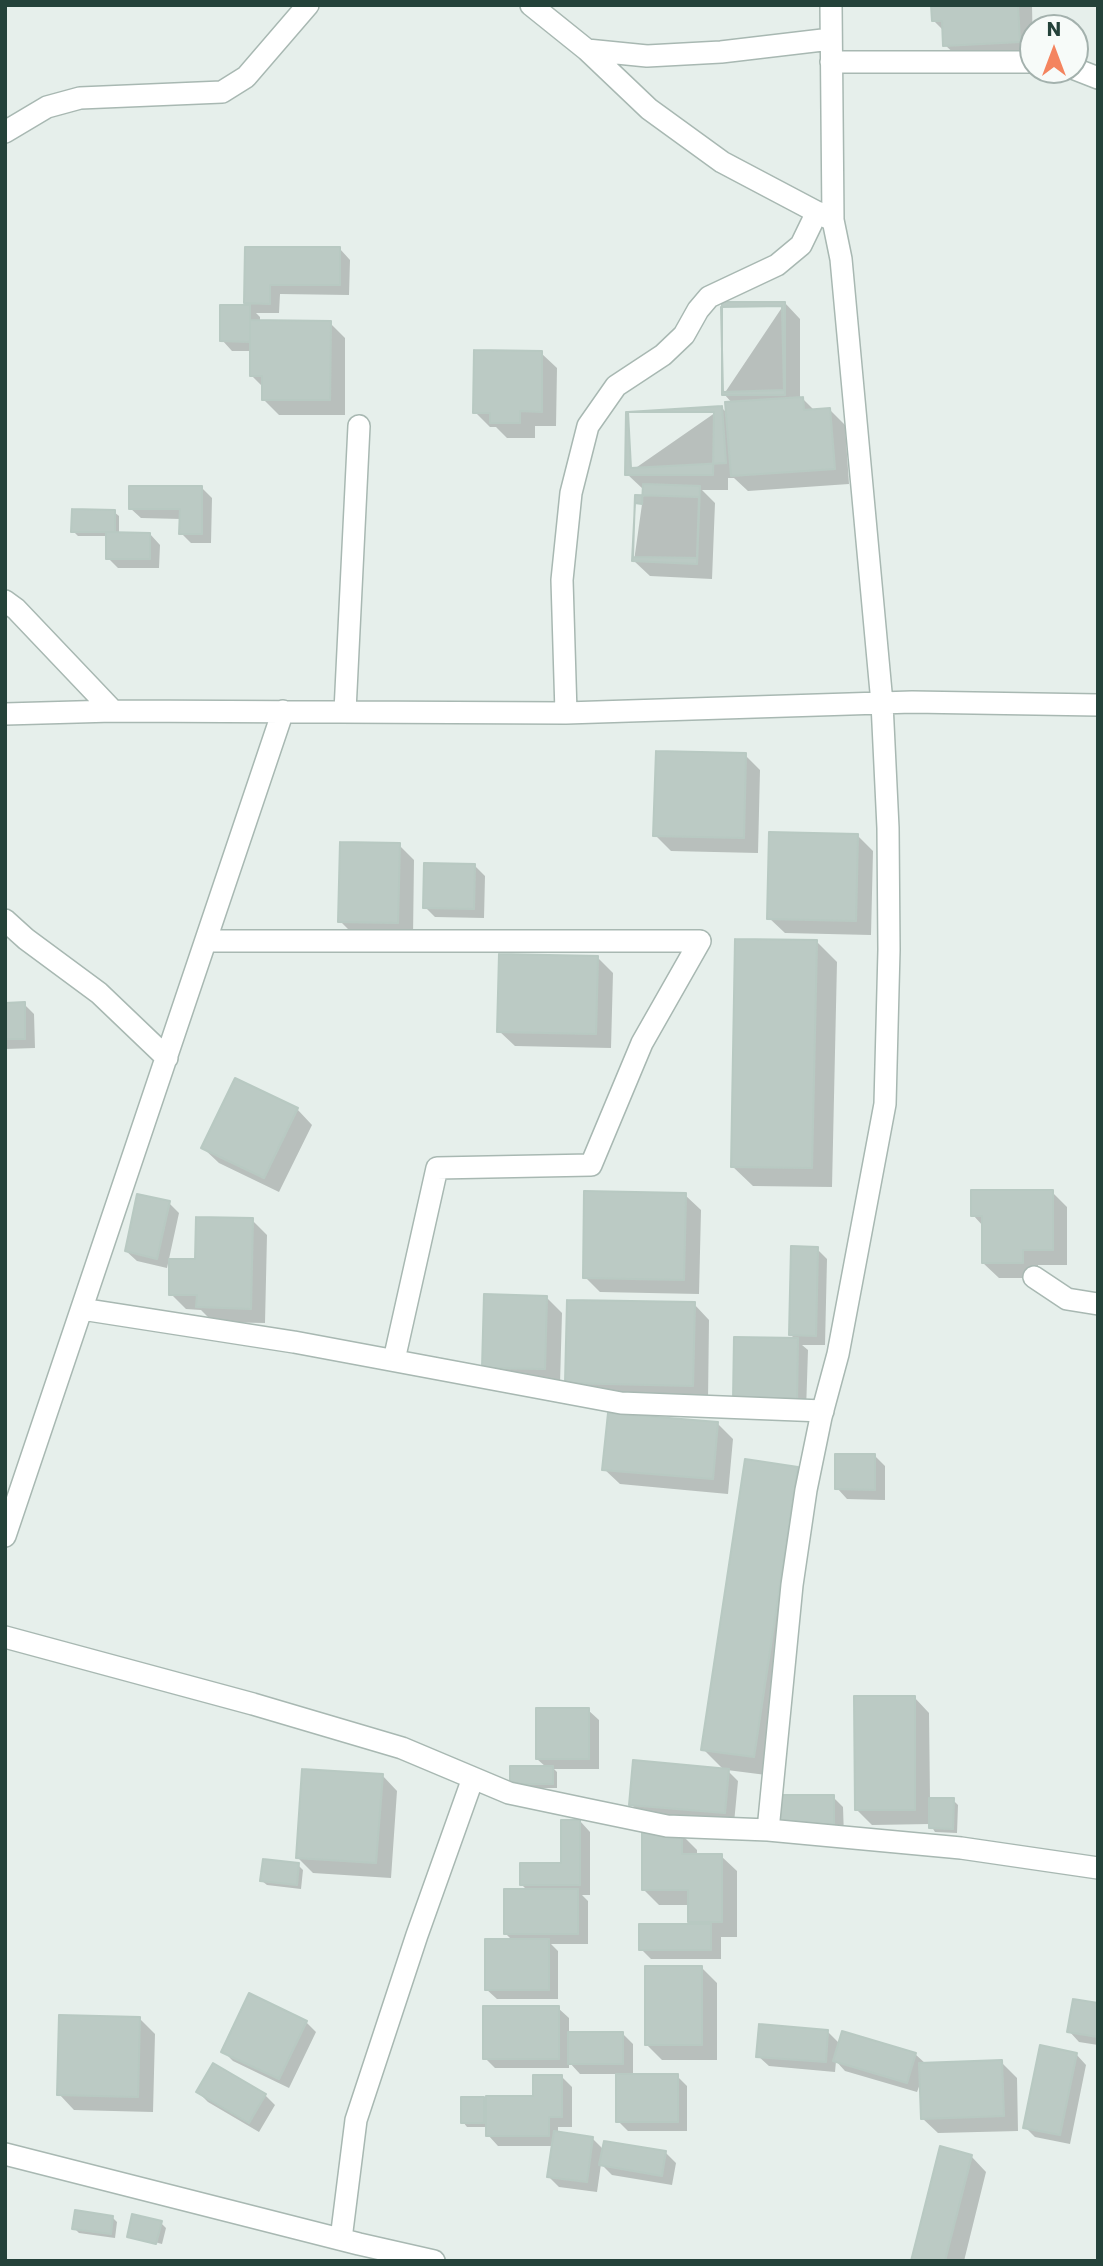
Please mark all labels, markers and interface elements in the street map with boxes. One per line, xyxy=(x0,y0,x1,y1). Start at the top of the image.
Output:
north arrow xyxy=(1019,14,1089,84)
text: N xyxy=(1047,16,1061,43)

